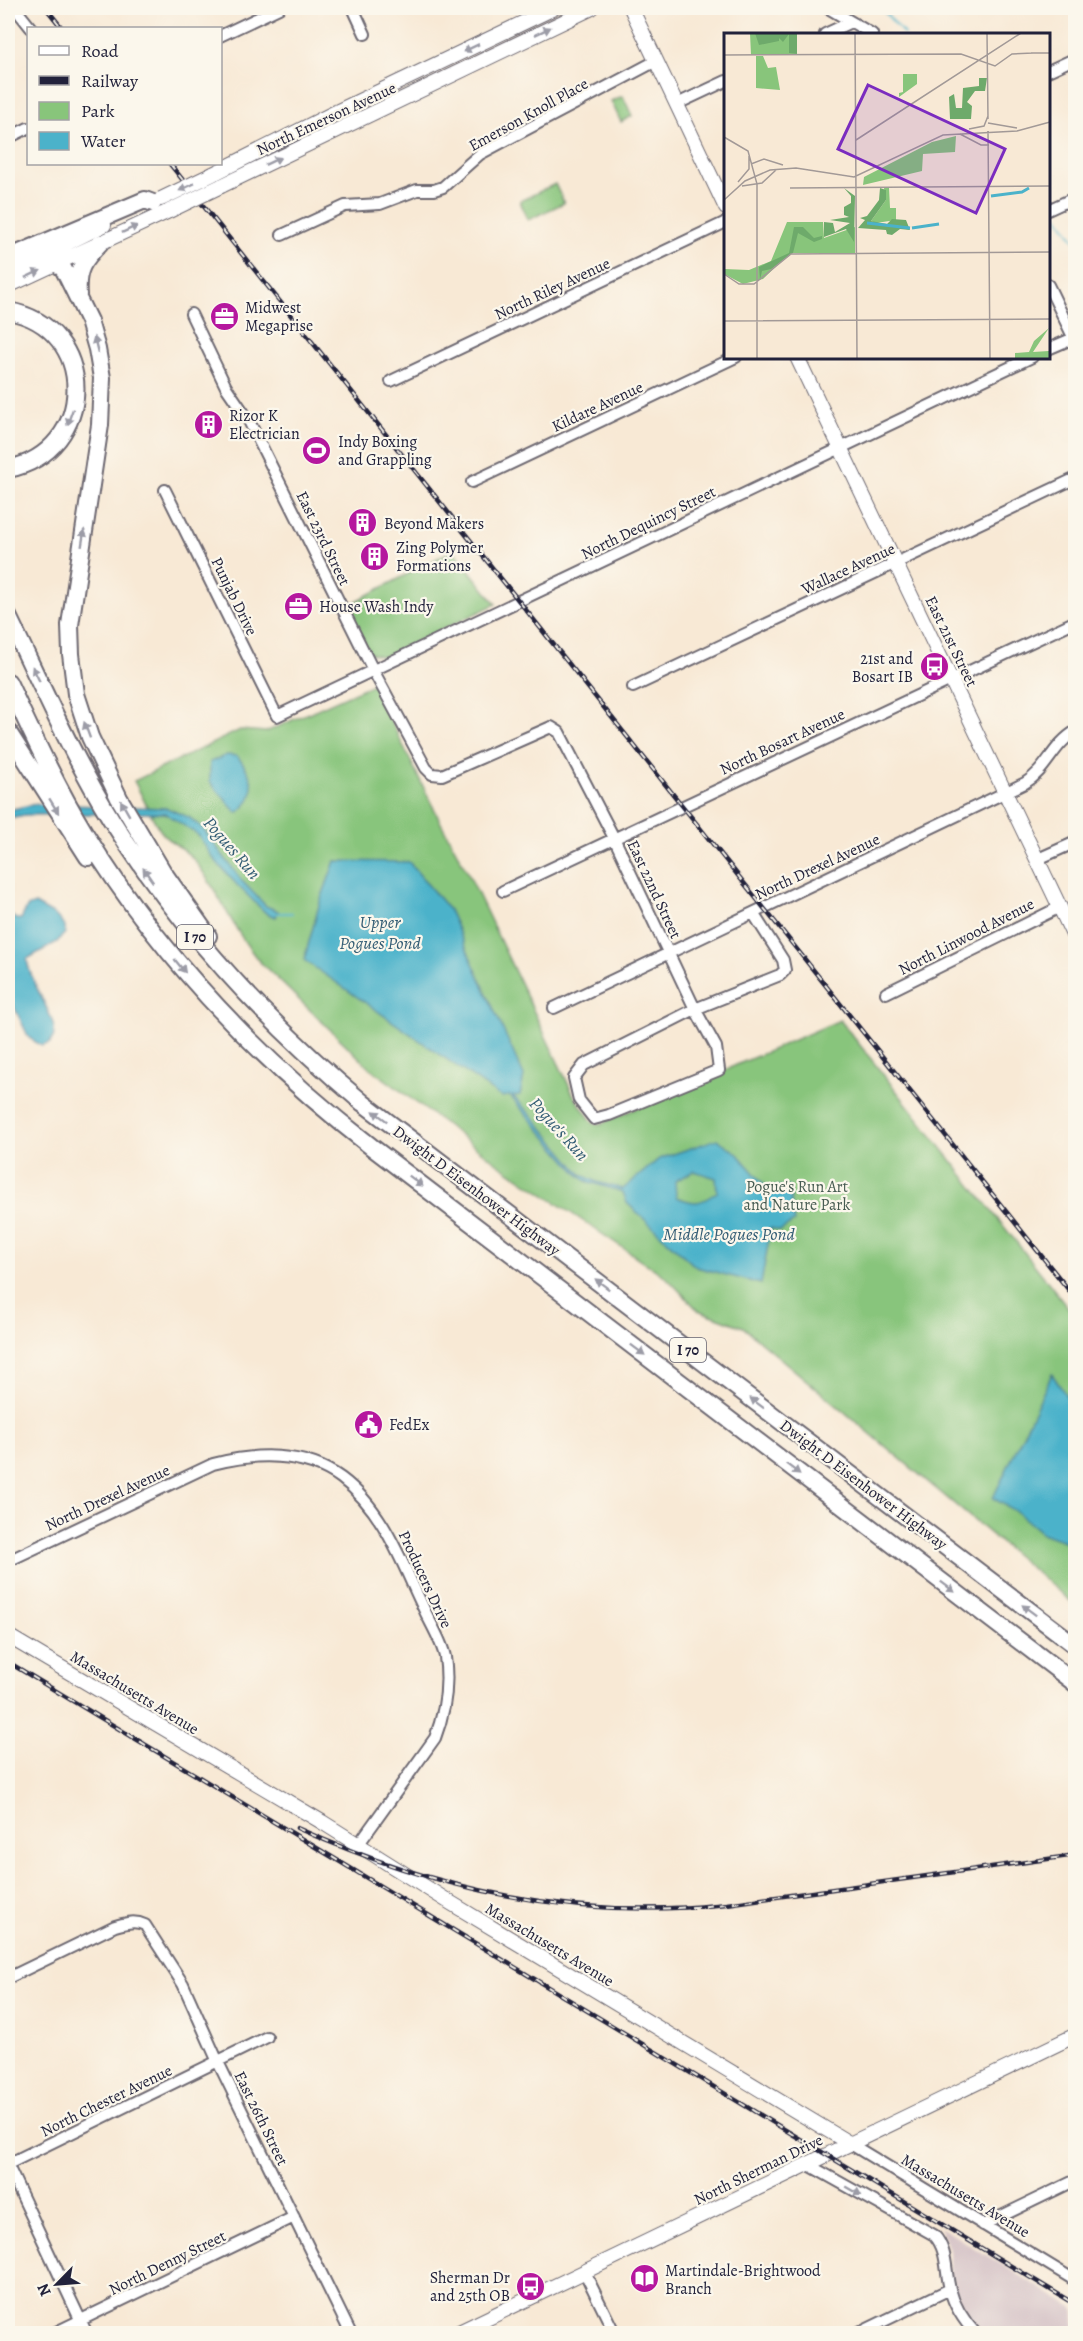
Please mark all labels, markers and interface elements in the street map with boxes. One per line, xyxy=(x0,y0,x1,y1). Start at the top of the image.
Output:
one-way arrow xyxy=(535,26,552,35)
legend xyxy=(27,27,222,165)
inset map xyxy=(724,33,1050,358)
text: Road xyxy=(81,39,119,63)
one-way arrow xyxy=(462,43,479,52)
text: Railway xyxy=(81,69,139,93)
street label: Emerson Knoll Place xyxy=(465,73,592,157)
street label: North Emerson Avenue xyxy=(253,77,400,161)
text: Park xyxy=(81,99,115,123)
text: Water xyxy=(80,129,126,153)
one-way arrow xyxy=(265,156,282,165)
one-way arrow xyxy=(178,182,195,191)
one-way arrow xyxy=(122,224,139,233)
street label: North Riley Avenue xyxy=(491,252,614,325)
one-way arrow xyxy=(24,270,41,279)
place label: Midwest Megaprise xyxy=(245,297,313,337)
office icon: Midwest Megaprise xyxy=(208,300,240,332)
one-way arrow xyxy=(91,336,101,354)
street label: Kildare Avenue xyxy=(548,376,647,438)
place label: Rizor K Electrician xyxy=(229,405,300,445)
one-way arrow xyxy=(65,408,74,426)
building icon: Rizor K Electrician xyxy=(192,408,224,440)
place label: Indy Boxing and Grappling xyxy=(338,431,432,471)
sports icon: Indy Boxing and Grappling xyxy=(301,434,333,466)
street label: North Dequincy Street xyxy=(577,481,719,565)
street label: East 23rd Street xyxy=(291,487,356,589)
building icon: Beyond Makers xyxy=(347,507,379,539)
place label: Beyond Makers xyxy=(384,513,484,535)
one-way arrow xyxy=(78,529,87,548)
place label: Zing Polymer Formations xyxy=(396,537,483,577)
street label: Wallace Avenue xyxy=(797,538,899,601)
building icon: Zing Polymer Formations xyxy=(359,540,391,572)
street label: Punjab Drive xyxy=(206,553,263,639)
office icon: House Wash Indy xyxy=(282,590,314,622)
street label: East 21st Street xyxy=(920,592,983,691)
place label: House Wash Indy xyxy=(319,596,434,618)
place label: 21st and Bosart IB xyxy=(852,648,913,688)
bus stop icon: 21st and Bosart IB xyxy=(918,651,950,683)
one-way arrow xyxy=(31,665,40,682)
street label: North Bosart Avenue xyxy=(716,703,849,781)
one-way arrow xyxy=(82,721,92,739)
one-way arrow xyxy=(48,798,59,814)
one-way arrow xyxy=(120,800,130,817)
water label: Pogues Run xyxy=(198,811,266,885)
street label: North Drexel Avenue xyxy=(751,828,883,906)
street label: East 22nd Street xyxy=(622,836,687,942)
one-way arrow xyxy=(143,867,154,883)
street label: North Linwood Avenue xyxy=(895,893,1038,981)
water label: Upper Pogues Pond xyxy=(339,910,421,955)
road number: I 70 xyxy=(177,925,213,949)
one-way arrow xyxy=(173,958,185,973)
water label: Pogue's Run xyxy=(524,1092,594,1166)
one-way arrow xyxy=(372,1110,388,1122)
street label: Dwight D Eisenhower Highway xyxy=(388,1121,565,1262)
one-way arrow xyxy=(409,1175,424,1187)
park label: Pogue's Run Art and Nature Park xyxy=(744,1176,850,1216)
water label: Middle Pogues Pond xyxy=(663,1222,795,1246)
one-way arrow xyxy=(595,1279,610,1291)
road number: I 70 xyxy=(670,1338,706,1362)
one-way arrow xyxy=(630,1344,646,1357)
one-way arrow xyxy=(750,1397,765,1409)
public building icon: FedEx xyxy=(352,1408,384,1440)
place label: FedEx xyxy=(389,1414,430,1436)
street label: Dwight D Eisenhower Highway xyxy=(775,1415,952,1556)
street label: North Drexel Avenue xyxy=(41,1459,173,1537)
one-way arrow xyxy=(785,1462,801,1475)
street label: Producers Drive xyxy=(393,1527,457,1632)
one-way arrow xyxy=(940,1581,956,1593)
one-way arrow xyxy=(1021,1604,1037,1617)
street label: Massachusetts Avenue xyxy=(66,1646,203,1740)
street label: Massachusetts Avenue xyxy=(481,1898,618,1992)
street label: North Chester Avenue xyxy=(37,2059,176,2142)
street label: East 26th Street xyxy=(229,2067,294,2169)
street label: North Sherman Drive xyxy=(690,2129,827,2211)
street label: Massachusetts Avenue xyxy=(897,2149,1034,2243)
one-way arrow xyxy=(846,2186,863,2196)
street label: North Denny Street xyxy=(105,2225,230,2301)
north arrow xyxy=(27,2254,87,2314)
place label: Martindale-Brightwood Branch xyxy=(665,2260,821,2300)
library icon: Martindale-Brightwood Branch xyxy=(628,2263,660,2295)
place label: Sherman Dr and 25th OB xyxy=(430,2267,510,2307)
bus stop icon: Sherman Dr and 25th OB xyxy=(515,2270,547,2302)
text: N xyxy=(32,2280,57,2300)

